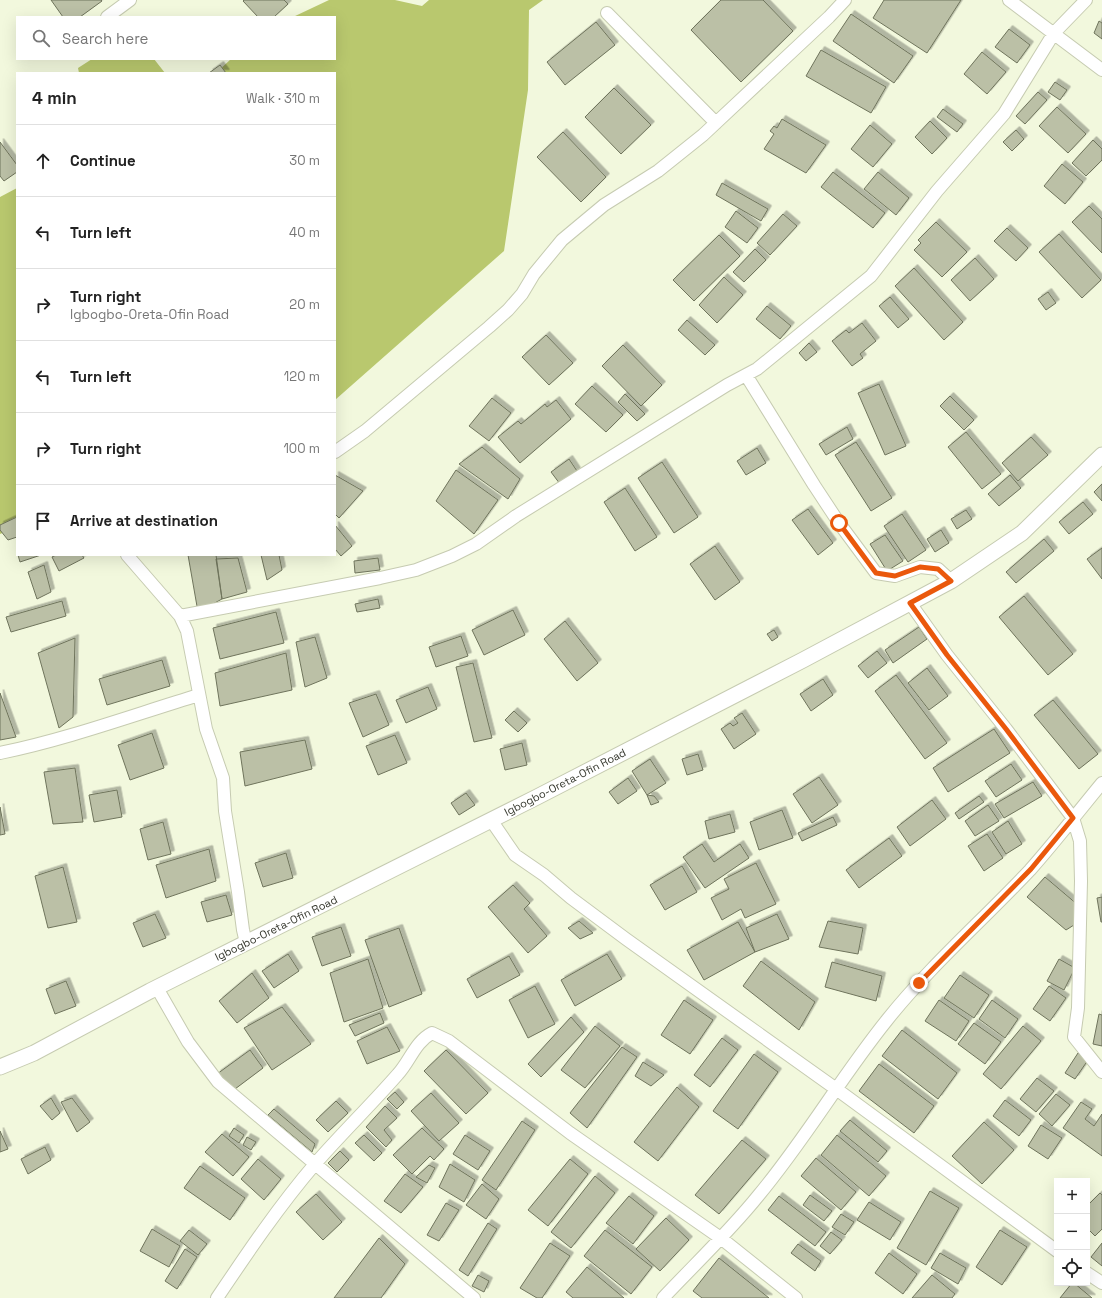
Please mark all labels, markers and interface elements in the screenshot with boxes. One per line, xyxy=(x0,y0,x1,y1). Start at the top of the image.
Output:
search box xyxy=(16,16,336,60)
icon: search xyxy=(30,27,52,49)
text: Search here xyxy=(62,29,148,48)
text: 4 min xyxy=(32,87,77,109)
text: Walk · 310 m xyxy=(246,90,320,107)
icon: ahead xyxy=(32,150,54,172)
text: Continue xyxy=(70,151,136,170)
text: 30 m xyxy=(289,152,320,169)
icon: left xyxy=(32,222,54,244)
text: Turn left xyxy=(70,223,132,242)
text: 40 m xyxy=(289,224,320,241)
text: Turn right xyxy=(70,287,141,306)
icon: right xyxy=(32,294,54,316)
text: 20 m xyxy=(289,296,320,313)
text: Igbogbo-Oreta-Ofin Road xyxy=(70,306,229,323)
icon: left xyxy=(32,366,54,388)
text: Turn left xyxy=(70,367,132,386)
text: 120 m xyxy=(284,368,320,385)
icon: right xyxy=(32,438,54,460)
text: Turn right xyxy=(70,439,141,458)
text: 100 m xyxy=(283,440,320,457)
icon: arrive xyxy=(32,510,54,532)
text: Arrive at destination xyxy=(70,511,218,530)
route start xyxy=(830,514,848,532)
street label: Igbogbo-Oreta-Ofin Road xyxy=(502,745,628,819)
street label: Igbogbo-Oreta-Ofin Road xyxy=(212,892,340,964)
route end xyxy=(910,974,928,992)
map controls xyxy=(1054,1178,1090,1286)
button: + xyxy=(1054,1178,1090,1214)
button: − xyxy=(1054,1214,1090,1250)
button: locate xyxy=(1054,1250,1090,1286)

